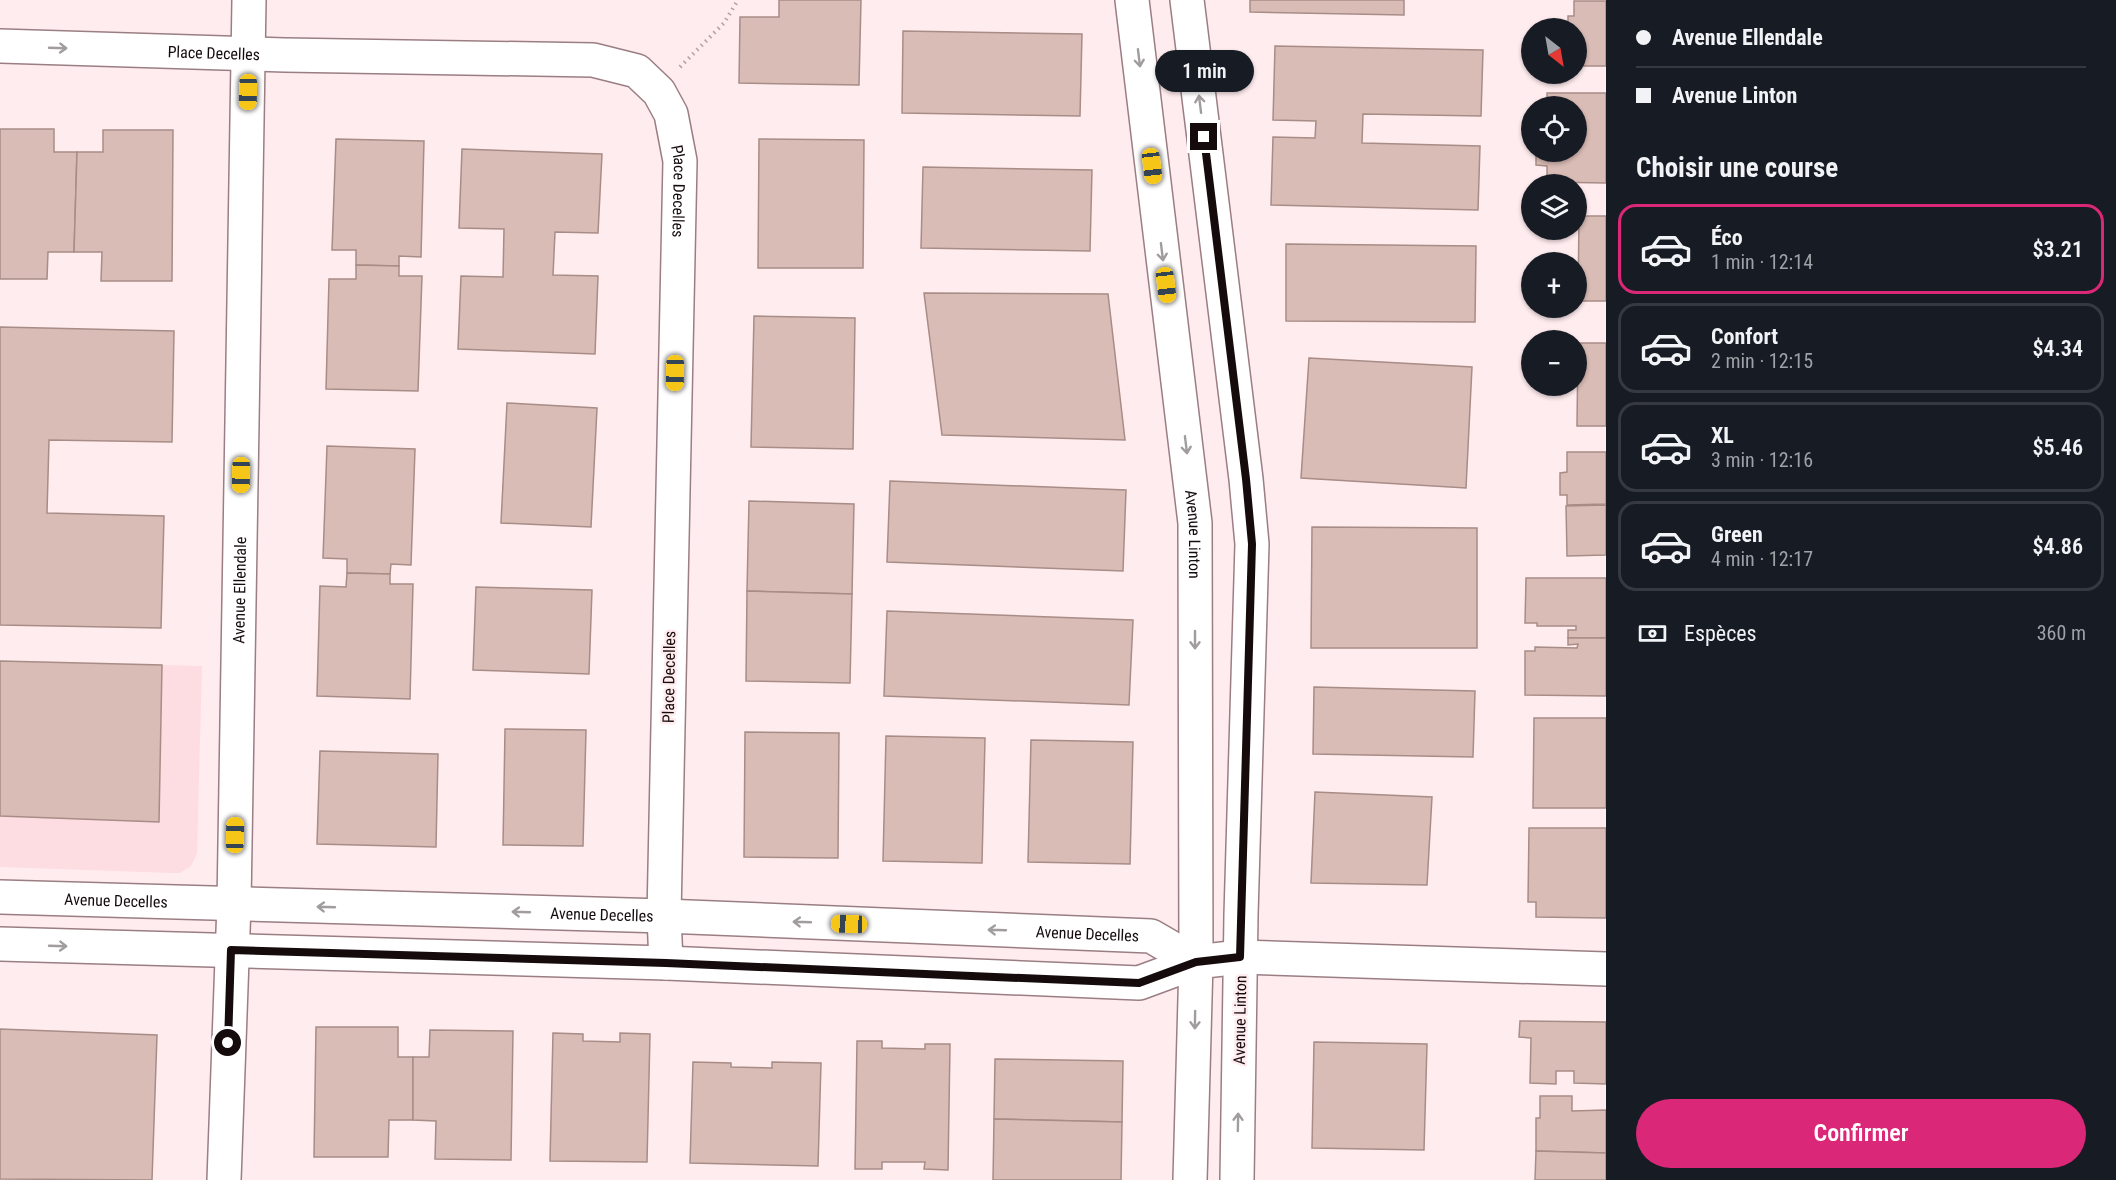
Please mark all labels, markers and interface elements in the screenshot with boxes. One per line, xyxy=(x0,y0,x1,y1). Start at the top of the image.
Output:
north arrow xyxy=(1521,18,1587,84)
map controls xyxy=(1521,18,1587,396)
text: Avenue Ellendale xyxy=(1672,25,1823,50)
one-way arrow xyxy=(48,42,68,53)
street label: Place Decelles xyxy=(167,42,260,64)
one-way arrow xyxy=(1133,48,1144,67)
callout: 1 min xyxy=(1154,50,1254,92)
text: 1 min xyxy=(1182,59,1227,83)
car xyxy=(239,74,257,110)
text: Avenue Linton xyxy=(1672,83,1797,108)
one-way arrow xyxy=(1194,95,1205,115)
button: locate xyxy=(1521,96,1587,162)
route end xyxy=(1190,123,1217,150)
street label: Place Decelles xyxy=(668,143,690,238)
car xyxy=(1141,147,1163,185)
text: Choisir une course xyxy=(1636,152,1838,184)
button: layers xyxy=(1521,174,1587,240)
icon: car xyxy=(1639,222,1693,276)
text: Éco xyxy=(1711,225,1743,250)
text: $3.21 xyxy=(2032,237,2083,262)
one-way arrow xyxy=(1157,241,1168,261)
text: 1 min · 12:14 xyxy=(1711,250,1813,274)
button: + xyxy=(1521,252,1587,318)
car xyxy=(1155,266,1177,304)
icon: car xyxy=(1639,321,1693,375)
text: Confort xyxy=(1711,324,1778,349)
button: − xyxy=(1521,330,1587,396)
text: $4.34 xyxy=(2032,336,2083,361)
text: 2 min · 12:15 xyxy=(1711,349,1813,373)
car xyxy=(666,355,684,391)
icon: car xyxy=(1639,420,1693,474)
text: XL xyxy=(1711,423,1734,448)
one-way arrow xyxy=(1181,435,1192,455)
text: $5.46 xyxy=(2032,435,2083,460)
text: 3 min · 12:16 xyxy=(1711,448,1813,472)
car xyxy=(232,457,250,493)
street label: Avenue Linton xyxy=(1182,489,1205,579)
icon: car xyxy=(1639,519,1693,573)
text: Green xyxy=(1711,522,1763,547)
text: $4.86 xyxy=(2032,534,2083,559)
street label: Avenue Ellendale xyxy=(229,537,250,644)
text: 4 min · 12:17 xyxy=(1711,547,1813,571)
icon: cash xyxy=(1636,617,1669,650)
text: Espèces xyxy=(1684,621,1757,646)
text: 360 m xyxy=(2037,621,2086,645)
one-way arrow xyxy=(1189,629,1201,649)
street label: Place Decelles xyxy=(659,631,679,723)
car xyxy=(226,817,244,853)
street label: Avenue Decelles xyxy=(64,889,168,911)
one-way arrow xyxy=(317,901,337,912)
street label: Avenue Decelles xyxy=(550,903,654,925)
one-way arrow xyxy=(512,906,532,918)
car xyxy=(831,914,867,934)
one-way arrow xyxy=(793,916,813,927)
street label: Avenue Decelles xyxy=(1035,922,1139,945)
one-way arrow xyxy=(988,924,1008,936)
one-way arrow xyxy=(48,940,68,952)
street label: Avenue Linton xyxy=(1230,975,1250,1065)
one-way arrow xyxy=(1189,1010,1200,1030)
route start xyxy=(214,1029,241,1056)
button: Confirmer xyxy=(1636,1099,2086,1168)
one-way arrow xyxy=(1233,1112,1244,1132)

